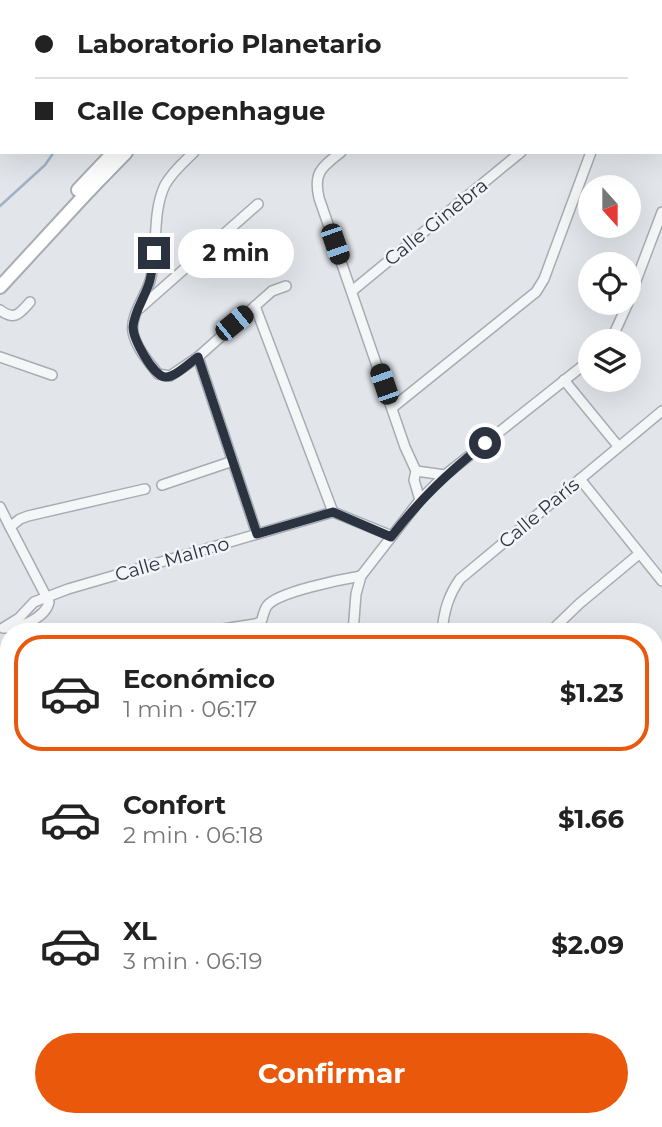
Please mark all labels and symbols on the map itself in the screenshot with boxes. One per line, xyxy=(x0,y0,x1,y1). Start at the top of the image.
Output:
street label: Calle Ginebra xyxy=(380,173,492,271)
north arrow xyxy=(578,175,640,238)
car xyxy=(319,221,352,267)
callout: 2 min xyxy=(178,229,294,278)
route end xyxy=(138,237,170,269)
car xyxy=(212,302,257,344)
car xyxy=(368,361,401,407)
route start xyxy=(469,427,501,459)
street label: Calle París xyxy=(494,473,584,553)
street label: Calle Malmo xyxy=(112,532,232,586)

